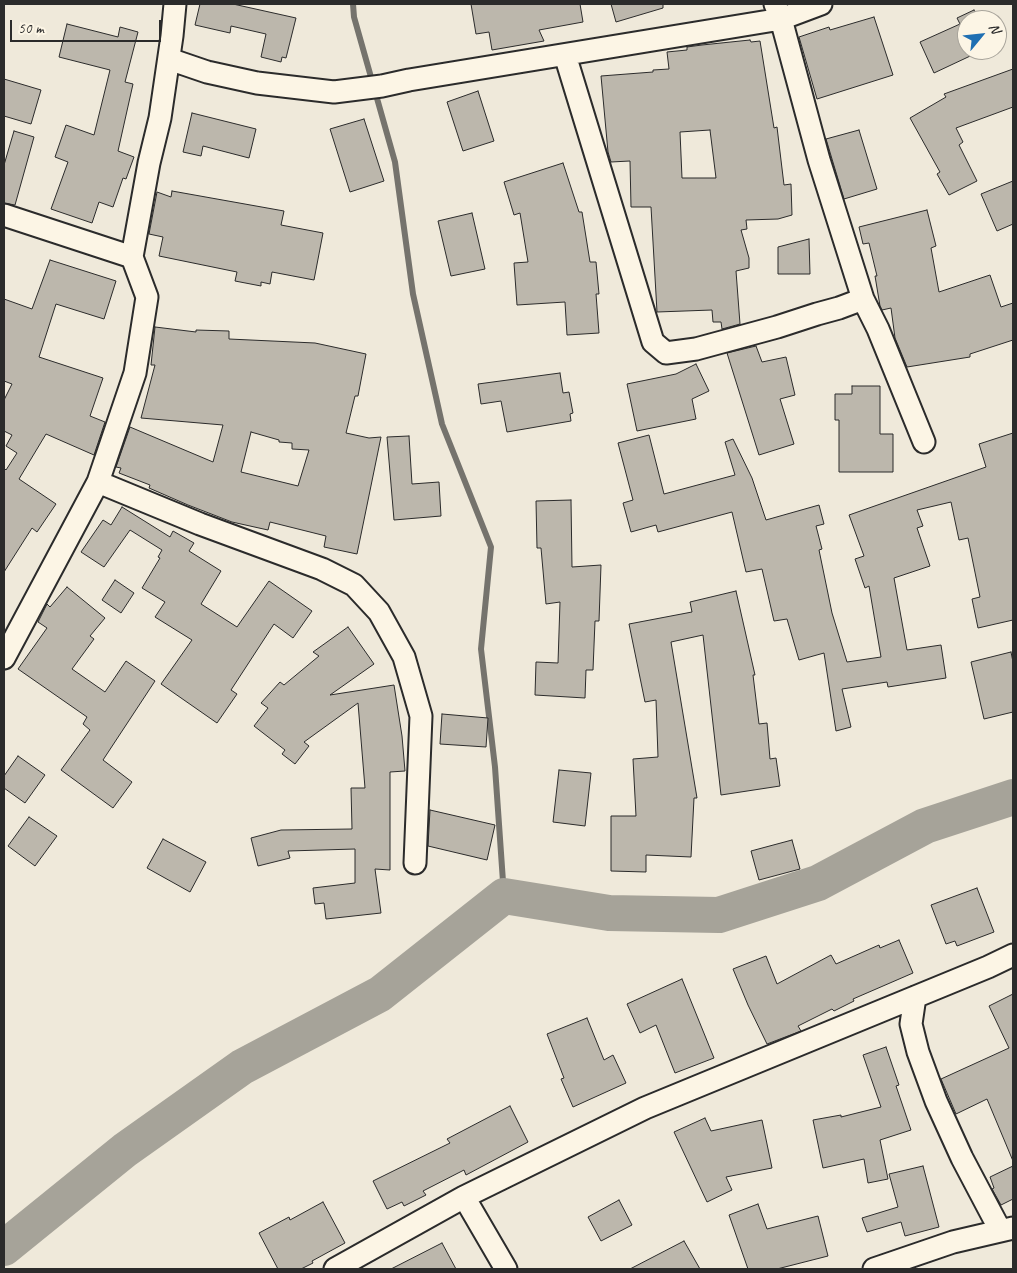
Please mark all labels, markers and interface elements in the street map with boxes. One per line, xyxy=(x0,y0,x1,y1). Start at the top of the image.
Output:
scale bar xyxy=(12,10,164,42)
north arrow xyxy=(957,10,1007,60)
text: 50 m xyxy=(18,19,44,38)
text: N xyxy=(985,20,1004,36)

